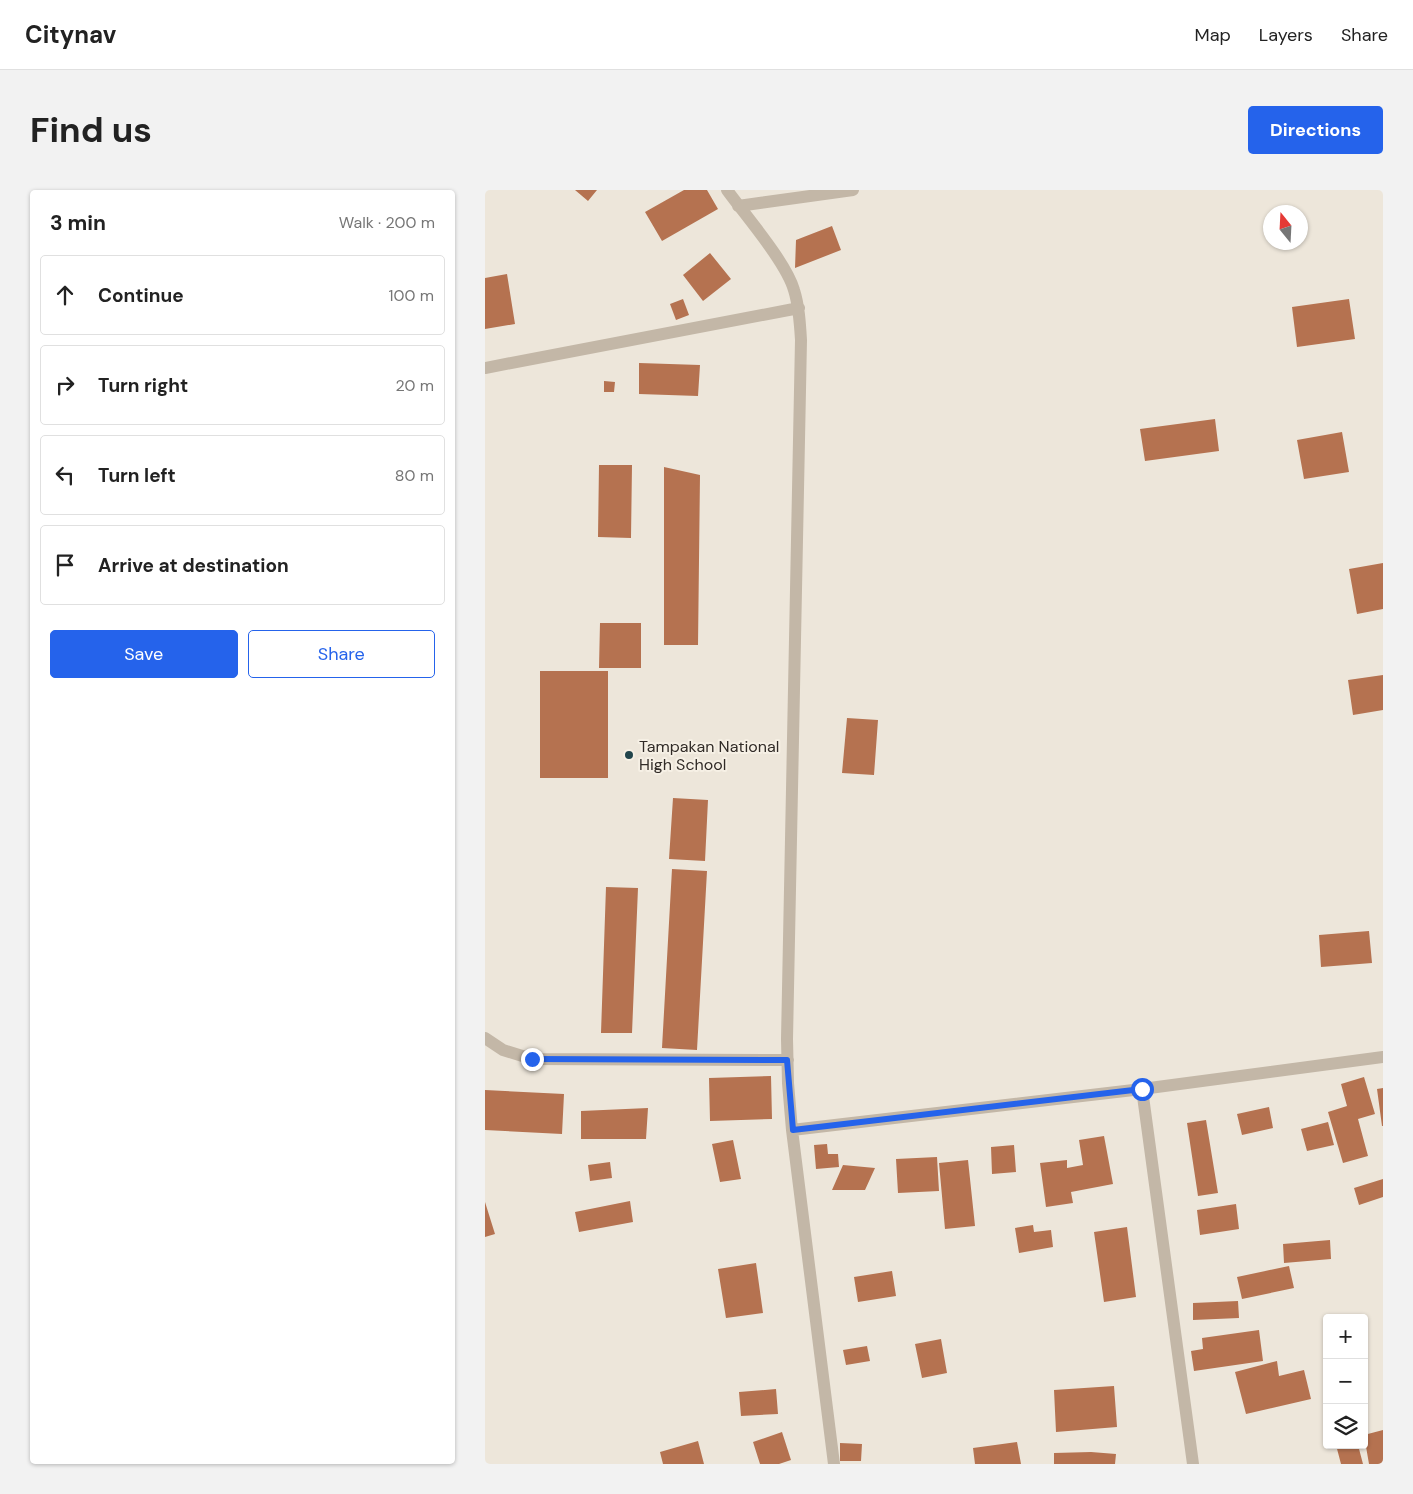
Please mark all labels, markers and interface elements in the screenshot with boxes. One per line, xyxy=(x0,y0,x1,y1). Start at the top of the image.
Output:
text: Citynav xyxy=(25,19,116,50)
text: Map xyxy=(1195,23,1231,47)
text: Layers xyxy=(1259,23,1313,47)
text: Share xyxy=(1341,23,1388,47)
button: Directions xyxy=(1248,106,1383,154)
text: Find us xyxy=(30,107,152,153)
north arrow xyxy=(1263,205,1308,250)
text: 3 min xyxy=(50,209,106,237)
text: Walk · 200 m xyxy=(339,212,435,233)
icon: ahead xyxy=(51,281,79,309)
text: Continue xyxy=(98,283,184,308)
text: 100 m xyxy=(389,285,434,306)
icon: right xyxy=(51,371,79,399)
text: Turn right xyxy=(98,373,188,398)
text: 20 m xyxy=(395,375,434,396)
icon: left xyxy=(51,461,79,489)
text: Turn left xyxy=(98,463,176,488)
text: 80 m xyxy=(395,465,434,486)
icon: arrive xyxy=(51,551,79,579)
text: Arrive at destination xyxy=(98,553,289,578)
button: Save xyxy=(50,630,238,678)
button: Share xyxy=(248,630,435,678)
place label: Tampakan National High School xyxy=(639,736,779,775)
marker: Tampakan National High School xyxy=(623,749,635,761)
route end xyxy=(521,1048,544,1071)
route start xyxy=(1131,1078,1154,1101)
map controls xyxy=(1323,1314,1368,1449)
button: + xyxy=(1323,1314,1368,1359)
button: − xyxy=(1323,1359,1368,1404)
button: layers xyxy=(1323,1404,1368,1449)

